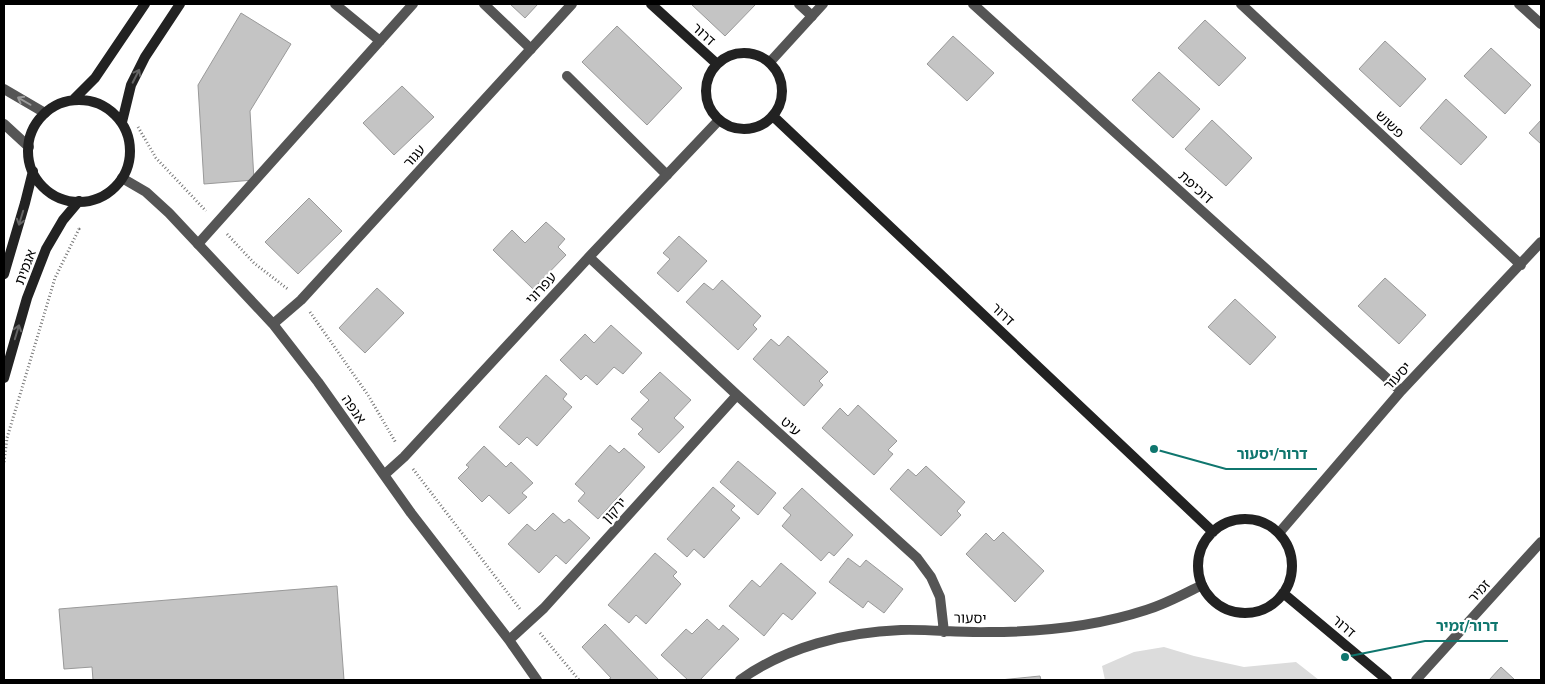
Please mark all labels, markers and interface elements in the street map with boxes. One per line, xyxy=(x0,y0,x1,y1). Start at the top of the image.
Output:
street label: דרור xyxy=(688,19,720,50)
one-way arrow xyxy=(131,68,141,83)
one-way arrow xyxy=(17,96,32,106)
street label: פשוש xyxy=(1372,106,1408,142)
street label: עגור xyxy=(399,141,429,171)
street label: דוכיפת xyxy=(1175,167,1217,208)
one-way arrow xyxy=(15,210,25,226)
street label: אגמית xyxy=(10,247,40,287)
street label: עפרוני xyxy=(522,268,560,308)
street label: דרור xyxy=(987,299,1019,330)
one-way arrow xyxy=(13,324,23,340)
street label: יסעור xyxy=(1379,358,1415,394)
street label: אנפה xyxy=(338,391,370,427)
street label: עיט xyxy=(777,412,805,440)
callout: דרור/יסעור xyxy=(1226,439,1317,469)
text: דרור/יסעור xyxy=(1236,444,1308,463)
street label: ירקון xyxy=(598,493,630,527)
street label: זמיר xyxy=(1464,575,1494,606)
street label: יסעור xyxy=(953,609,987,627)
street label: דרור xyxy=(1328,611,1360,641)
callout: דרור/זמיר xyxy=(1425,611,1508,641)
text: דרור/זמיר xyxy=(1436,616,1499,635)

